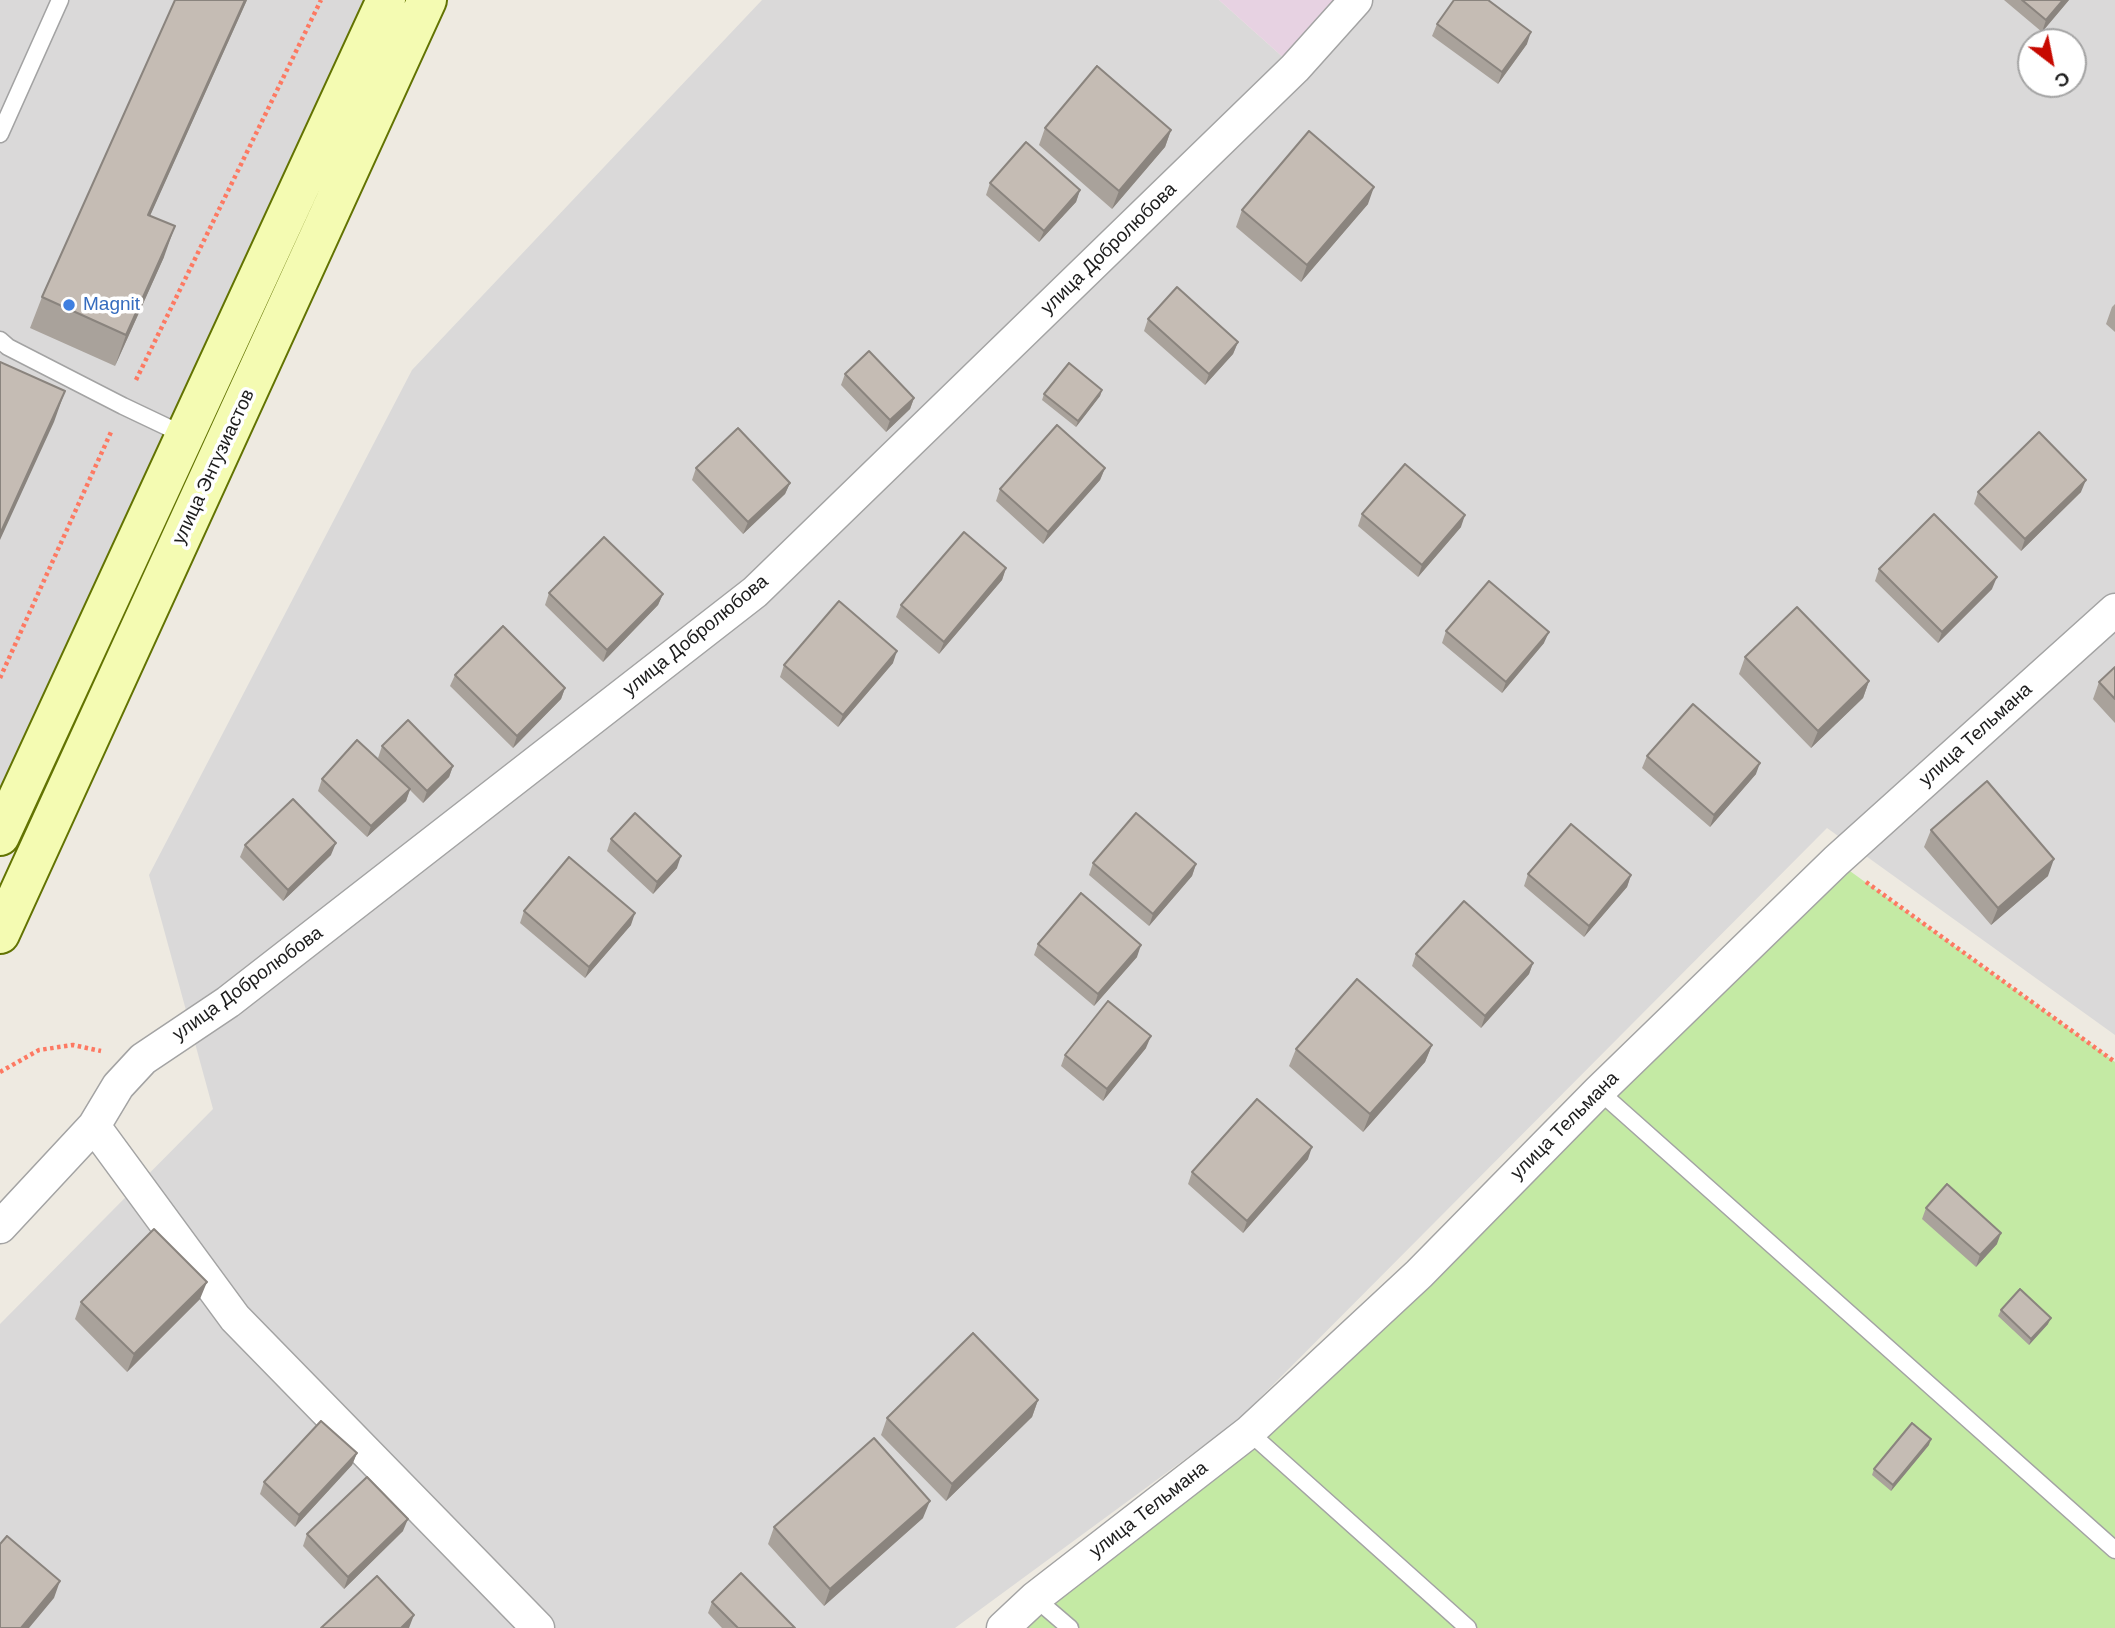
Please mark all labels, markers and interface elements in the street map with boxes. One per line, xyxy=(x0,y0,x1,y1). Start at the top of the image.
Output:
north arrow xyxy=(2017,28,2087,98)
text: С xyxy=(2051,67,2074,92)
street label: улица Добролюбова xyxy=(1036,178,1182,320)
place label: Magnit xyxy=(83,294,140,316)
marker: Magnit xyxy=(61,297,77,313)
street label: улица Энтузиастов xyxy=(168,386,260,548)
street label: улица Добролюбова xyxy=(619,571,773,701)
street label: улица Тельмана xyxy=(1915,678,2037,792)
street label: улица Добролюбова xyxy=(168,922,328,1046)
street label: улица Тельмана xyxy=(1506,1067,1624,1185)
street label: улица Тельмана xyxy=(1085,1457,1213,1563)

